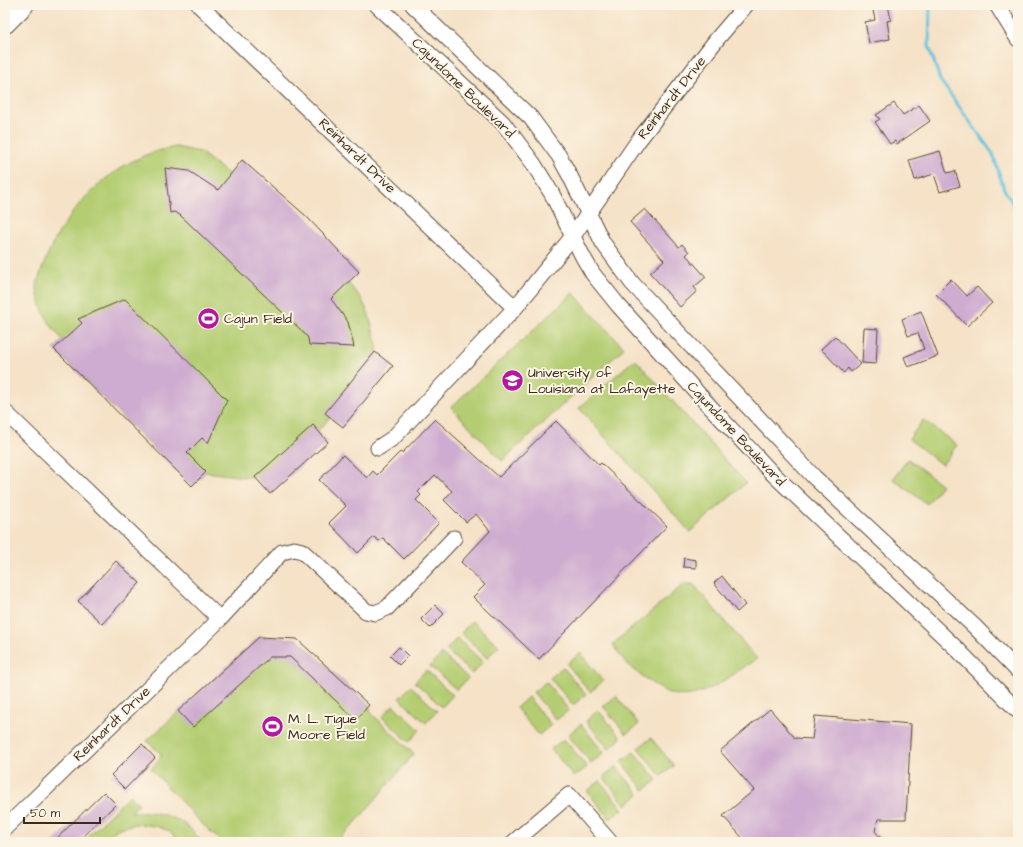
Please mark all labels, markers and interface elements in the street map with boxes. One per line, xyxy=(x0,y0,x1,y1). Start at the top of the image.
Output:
street label: Cajundome Boulevard xyxy=(407,33,519,143)
street label: Reinhardt Drive xyxy=(633,52,711,144)
street label: Reinhardt Drive xyxy=(314,114,400,198)
sports icon: Cajun Field xyxy=(195,306,221,332)
place label: Cajun Field xyxy=(224,309,292,329)
place label: University of Louisiana at Lafayette xyxy=(528,363,676,399)
school or university icon: University of Louisiana at Lafayette xyxy=(499,368,525,394)
street label: Cajundome Boulevard xyxy=(682,377,790,491)
street label: Reinhardt Drive xyxy=(69,682,155,766)
place label: M. L. Tigue Moore Field xyxy=(288,709,365,745)
sports icon: M. L. Tigue Moore Field xyxy=(260,714,286,740)
scale bar xyxy=(24,799,100,825)
text: 50 m xyxy=(30,805,61,822)

